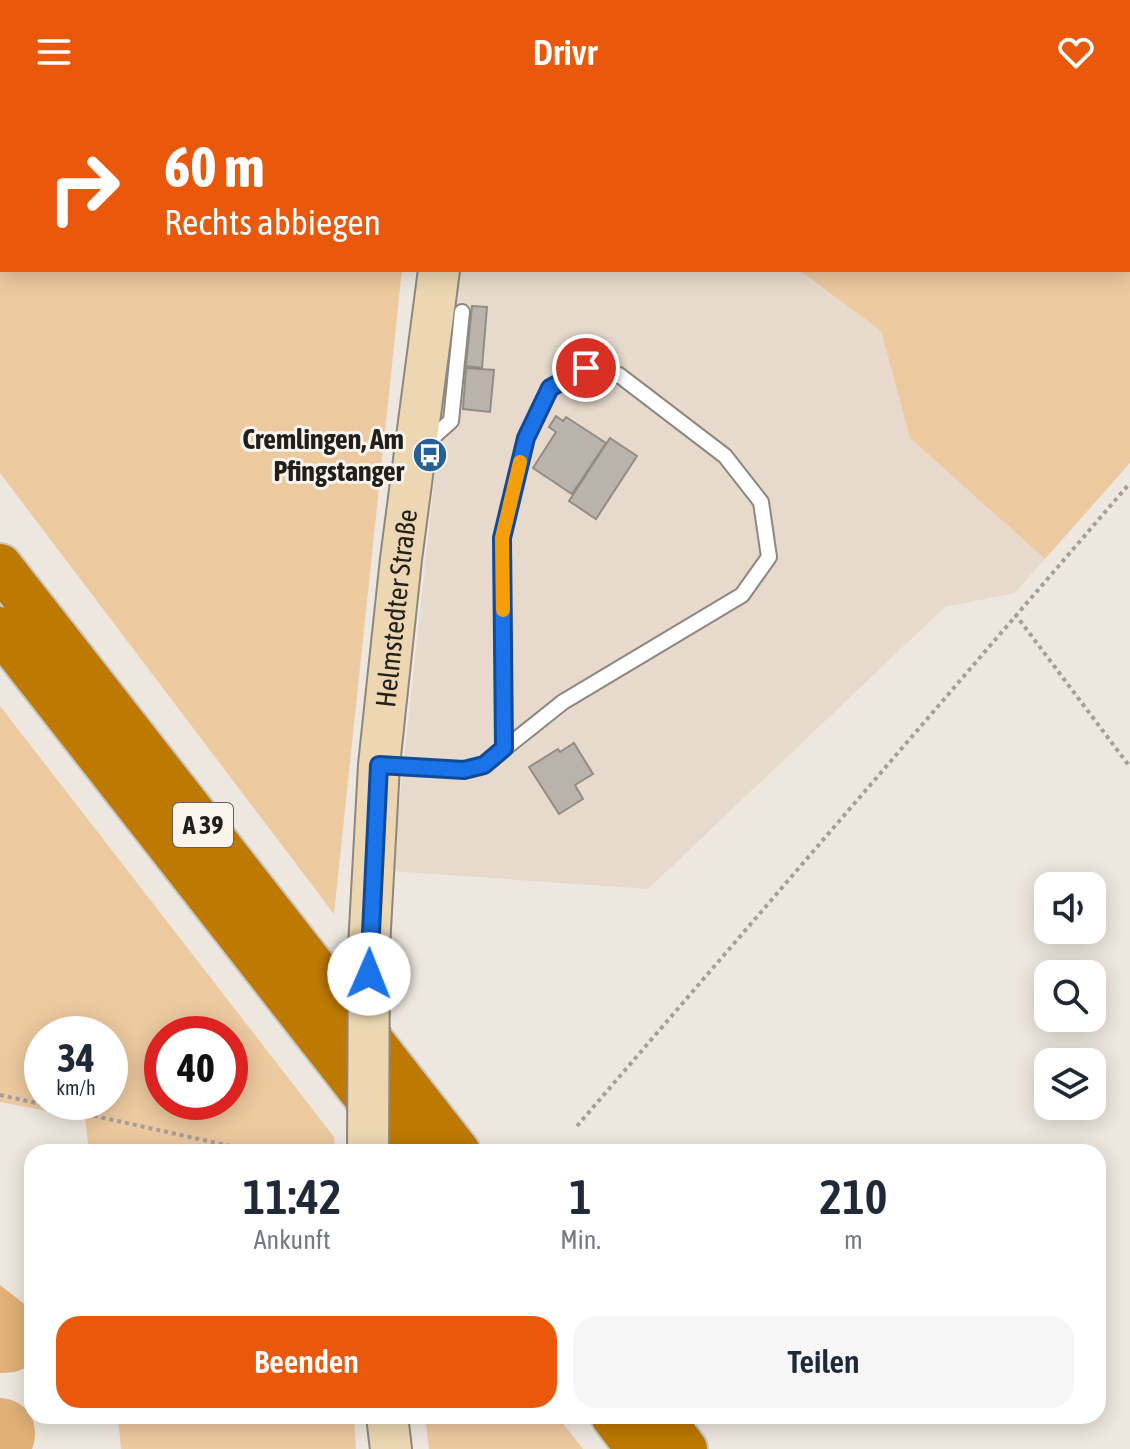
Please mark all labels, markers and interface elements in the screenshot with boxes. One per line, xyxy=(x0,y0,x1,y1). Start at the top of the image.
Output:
icon: menu xyxy=(32,30,76,74)
icon: heart xyxy=(1054,30,1098,74)
text: Drivr xyxy=(533,31,597,73)
text: 60 m xyxy=(164,135,265,199)
icon: right xyxy=(32,136,136,240)
text: Rechts abbiegen xyxy=(164,201,381,243)
pin xyxy=(552,334,620,402)
icon: arrive xyxy=(564,346,608,390)
place label: Cremlingen, Am Pfingstanger xyxy=(242,423,405,487)
bus stop icon: Cremlingen, Am Pfingstanger xyxy=(411,436,449,474)
street label: Helmstedter Straße xyxy=(369,507,423,709)
road number: A 39 xyxy=(173,803,233,847)
map controls xyxy=(1034,872,1106,1120)
button: sound xyxy=(1034,872,1106,944)
position arrow xyxy=(327,932,411,1016)
button: search xyxy=(1034,960,1106,1032)
speed limit sign: 40 xyxy=(144,1016,248,1120)
text: 34 xyxy=(57,1035,95,1080)
button: layers xyxy=(1034,1048,1106,1120)
text: km/h xyxy=(56,1076,96,1099)
text: 11:42 xyxy=(243,1169,342,1224)
text: 1 xyxy=(569,1169,592,1224)
text: 210 xyxy=(820,1169,887,1224)
text: Ankunft xyxy=(254,1225,330,1255)
text: Min. xyxy=(560,1225,601,1255)
text: m xyxy=(844,1225,863,1255)
button: Beenden xyxy=(56,1316,557,1408)
button: Teilen xyxy=(573,1316,1074,1408)

